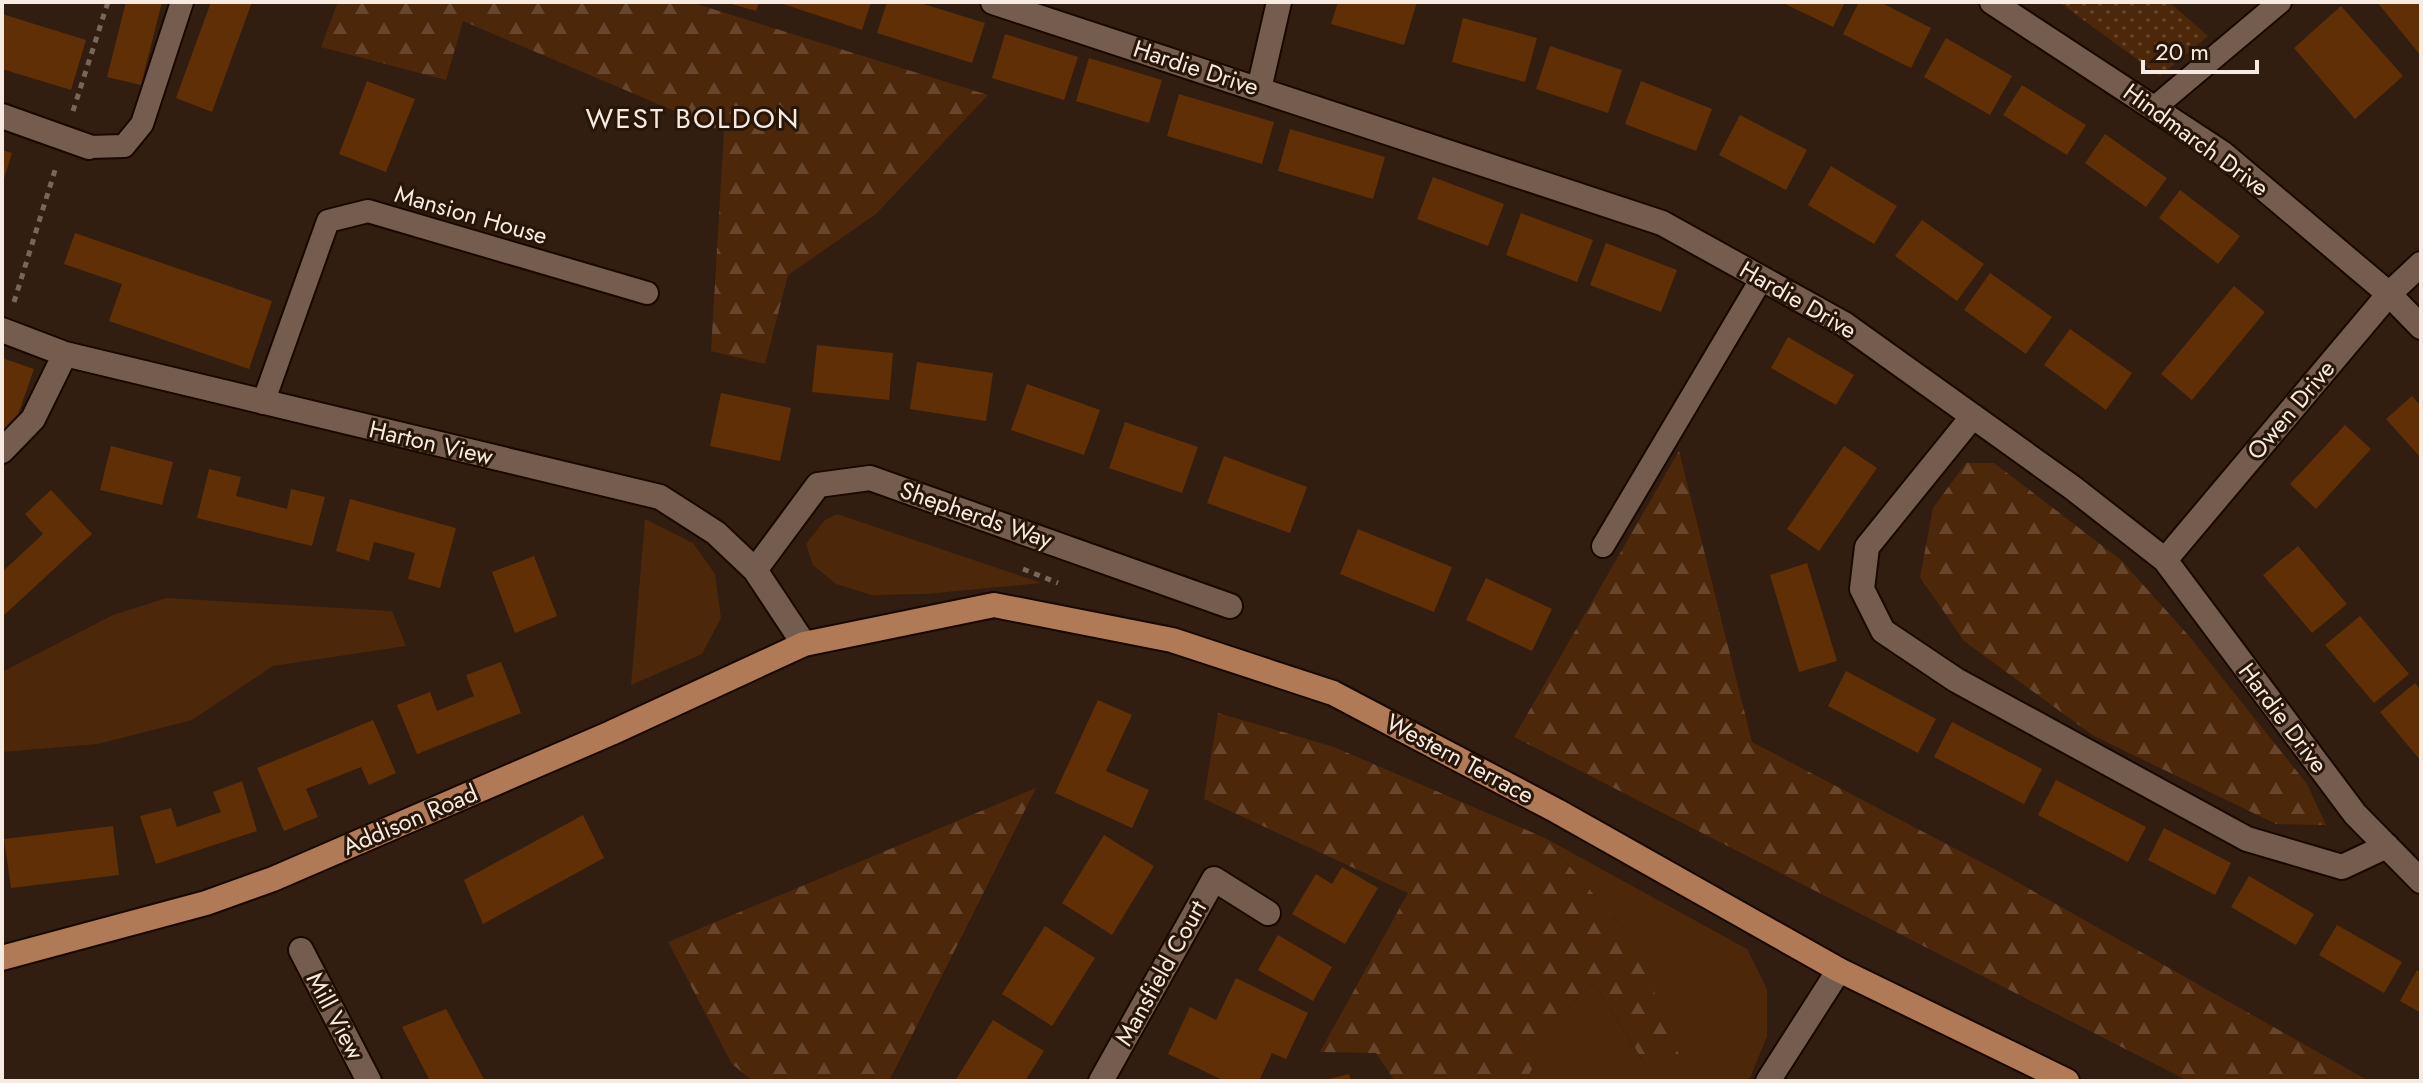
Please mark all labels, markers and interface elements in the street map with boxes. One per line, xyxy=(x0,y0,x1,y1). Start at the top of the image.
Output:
scale bar xyxy=(2143,24,2257,74)
street label: Hardie Drive xyxy=(1129,31,1263,104)
text: 20 m xyxy=(2155,34,2209,69)
street label: Hindmarch Drive xyxy=(2116,75,2276,204)
district label: WEST BOLDON xyxy=(585,98,801,139)
street label: Mansion House xyxy=(391,176,552,253)
street label: Hardie Drive xyxy=(1733,252,1863,347)
street label: Owen Drive xyxy=(2238,352,2343,467)
street label: Harton View xyxy=(366,411,497,474)
street label: Shepherds Way xyxy=(895,472,1057,557)
street label: Hardie Drive xyxy=(2230,655,2336,780)
street label: Western Terrace xyxy=(1380,705,1540,812)
street label: Addison Road xyxy=(337,775,483,864)
street label: Mansfield Court xyxy=(1106,894,1215,1052)
street label: Mill View xyxy=(298,966,373,1066)

